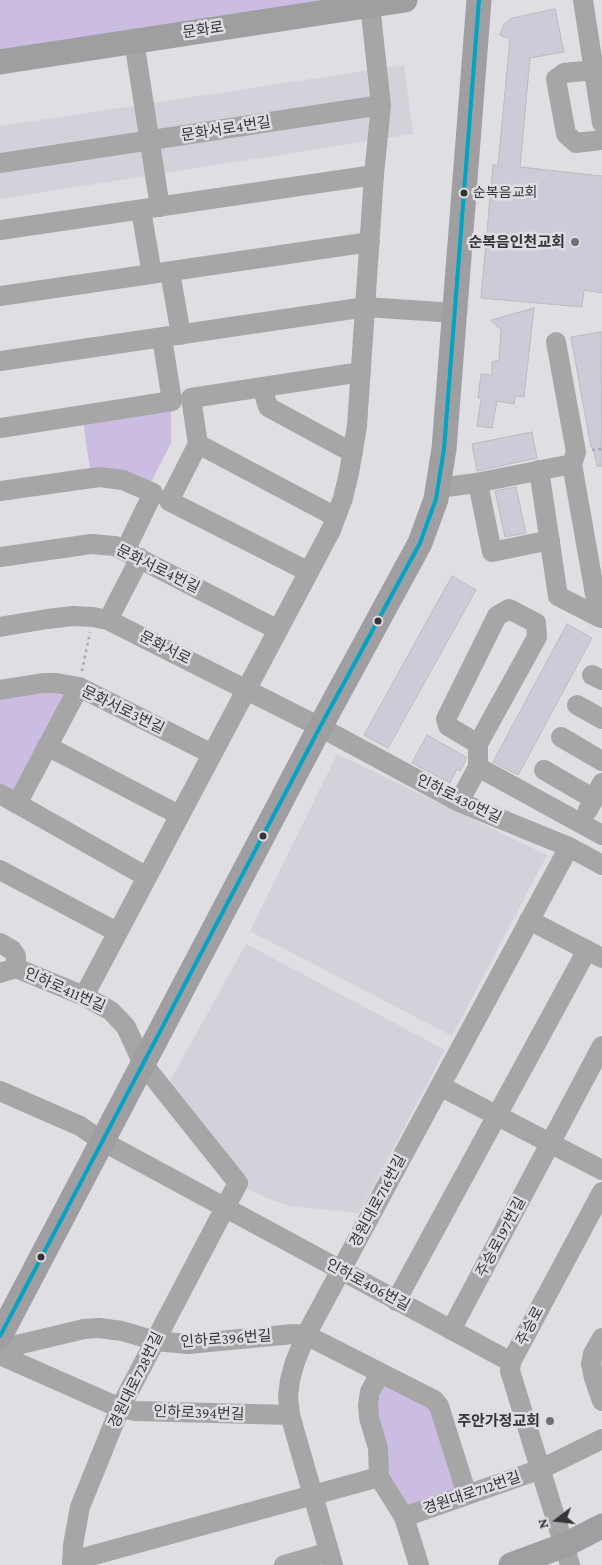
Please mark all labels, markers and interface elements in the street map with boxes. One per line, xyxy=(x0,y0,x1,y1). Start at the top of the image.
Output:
street label: 문화로 xyxy=(181,18,225,42)
street label: 문화서로4번길 xyxy=(180,113,272,145)
place label: 순복음교회 xyxy=(473,185,537,201)
marker: 순복음교회 xyxy=(459,188,469,198)
place label: 순복음인천교회 xyxy=(468,233,565,251)
marker: 순복음인천교회 xyxy=(569,236,581,248)
street label: 문화서로4번길 xyxy=(113,541,203,597)
unlabelled marker xyxy=(373,616,383,626)
street label: 문화서로 xyxy=(136,627,194,669)
street label: 문화서로3번길 xyxy=(79,682,167,738)
street label: 인하로430번길 xyxy=(414,771,504,827)
unlabelled marker xyxy=(258,831,268,841)
street label: 인하로411번길 xyxy=(22,964,108,1016)
street label: 경원대로716번길 xyxy=(346,1152,410,1250)
street label: 주승로197번길 xyxy=(472,1194,530,1280)
unlabelled marker xyxy=(36,1252,46,1262)
street label: 인하로406번길 xyxy=(323,1255,413,1315)
street label: 주승로 xyxy=(512,1303,548,1349)
street label: 인하로396번길 xyxy=(180,1327,272,1351)
street label: 경원대로728번길 xyxy=(105,1329,167,1431)
street label: 인하로394번길 xyxy=(153,1402,245,1424)
place label: 주안가정교회 xyxy=(457,1412,540,1430)
marker: 주안가정교회 xyxy=(544,1415,556,1427)
street label: 경원대로712번길 xyxy=(421,1468,523,1518)
north arrow xyxy=(532,1495,582,1545)
text: N xyxy=(534,1517,551,1531)

